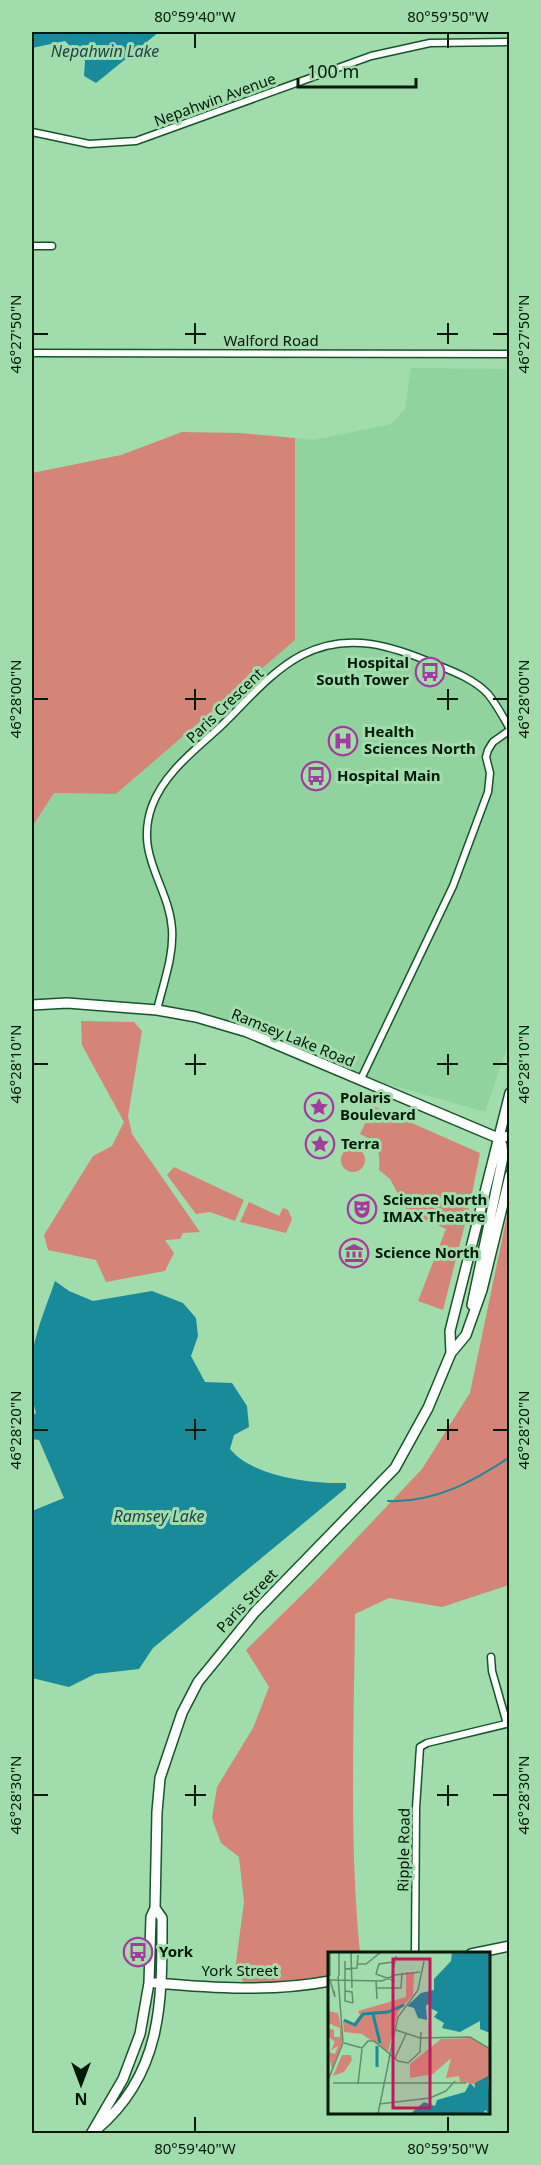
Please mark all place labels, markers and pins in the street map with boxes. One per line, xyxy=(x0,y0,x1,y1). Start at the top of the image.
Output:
place label: Hospital South Tower xyxy=(316,652,409,689)
bus stop icon: Hospital South Tower xyxy=(414,656,446,688)
place label: Health Sciences North xyxy=(364,721,476,758)
hospital icon: Health Sciences North xyxy=(327,725,359,757)
bus stop icon: Hospital Main xyxy=(300,760,332,792)
place label: Hospital Main xyxy=(337,765,441,785)
place label: Polaris Boulevard xyxy=(340,1087,416,1124)
place icon: Polaris Boulevard xyxy=(303,1091,335,1123)
place icon: Terra xyxy=(304,1128,336,1160)
place label: Terra xyxy=(341,1133,380,1153)
place label: Science North IMAX Theatre xyxy=(383,1189,487,1226)
theatre icon: Science North IMAX Theatre xyxy=(346,1193,378,1225)
museum icon: Science North xyxy=(338,1237,370,1269)
place label: Science North xyxy=(375,1242,479,1262)
bus stop icon: York xyxy=(122,1936,154,1968)
place label: York xyxy=(159,1941,194,1961)

